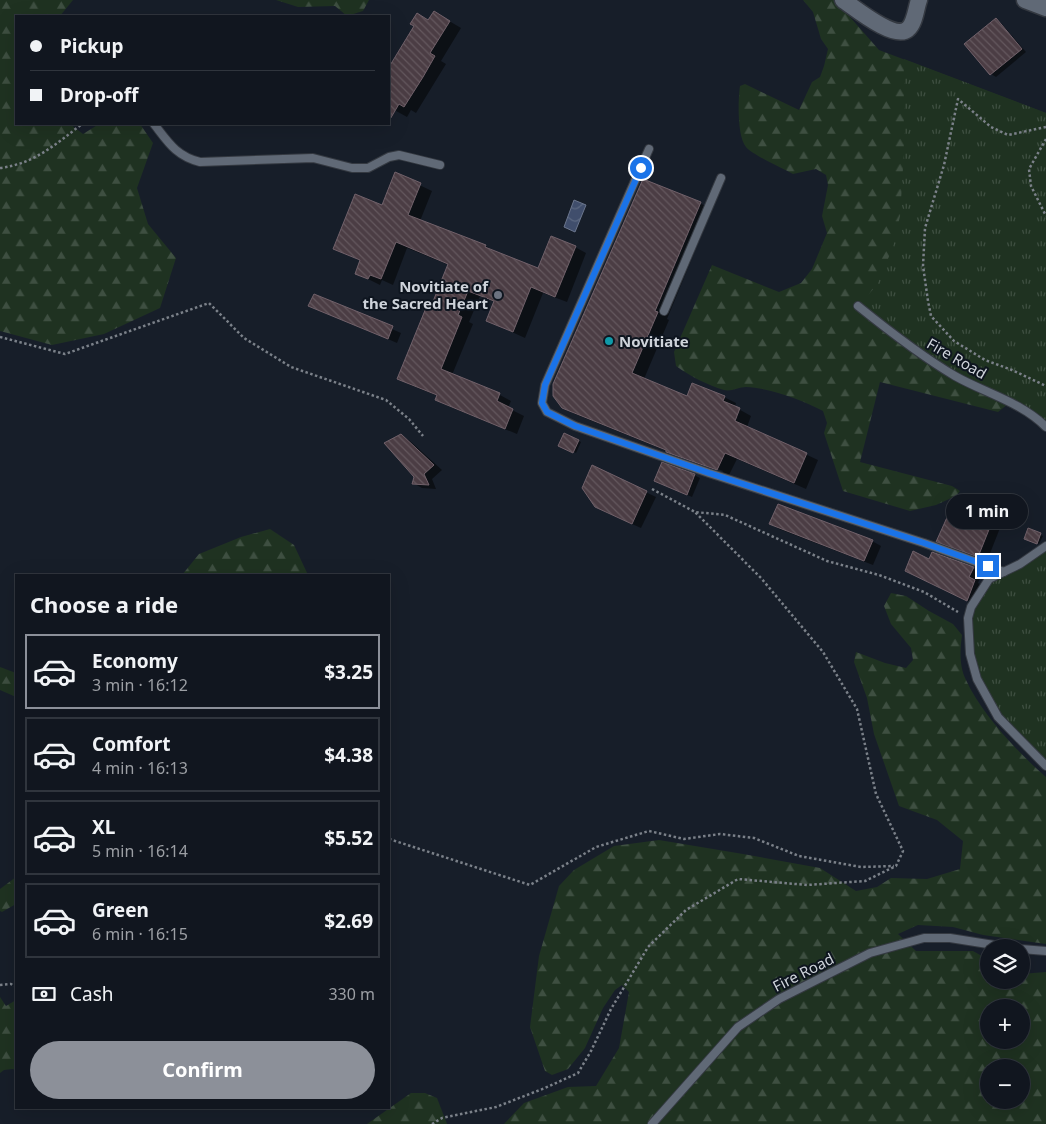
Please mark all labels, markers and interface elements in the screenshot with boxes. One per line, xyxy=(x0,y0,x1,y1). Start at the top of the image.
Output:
text: Pickup xyxy=(60,33,123,59)
text: Drop-off xyxy=(60,82,139,108)
route start xyxy=(630,157,652,179)
place label: Novitiate of the Sacred Heart xyxy=(363,276,489,313)
marker: Novitiate of the Sacred Heart xyxy=(492,289,504,301)
place label: Novitiate xyxy=(619,331,689,351)
street label: Fire Road xyxy=(923,333,991,383)
marker: Novitiate xyxy=(603,335,615,347)
callout: 1 min xyxy=(947,494,1029,528)
text: 1 min xyxy=(965,500,1009,522)
route end xyxy=(977,555,999,577)
text: Choose a ride xyxy=(30,589,178,619)
text: Economy xyxy=(92,648,178,674)
icon: car xyxy=(32,649,77,694)
text: $3.25 xyxy=(324,659,373,685)
text: 3 min · 16:12 xyxy=(92,674,188,696)
text: Comfort xyxy=(92,731,171,757)
icon: car xyxy=(32,732,77,777)
text: $4.38 xyxy=(324,742,373,768)
text: 4 min · 16:13 xyxy=(92,757,188,779)
text: XL xyxy=(92,814,115,840)
icon: car xyxy=(32,815,77,860)
text: $5.52 xyxy=(324,825,373,851)
text: 5 min · 16:14 xyxy=(92,840,188,862)
text: Green xyxy=(92,897,149,923)
icon: car xyxy=(32,898,77,943)
text: $2.69 xyxy=(324,908,373,934)
text: 6 min · 16:15 xyxy=(92,923,188,945)
map controls xyxy=(980,939,1030,1109)
button: layers xyxy=(980,939,1030,989)
street label: Fire Road xyxy=(769,948,837,996)
icon: cash xyxy=(30,980,58,1008)
text: Cash xyxy=(70,981,114,1007)
text: 330 m xyxy=(328,983,375,1005)
button: + xyxy=(980,999,1030,1049)
button: Confirm xyxy=(30,1041,375,1099)
button: − xyxy=(980,1059,1030,1109)

